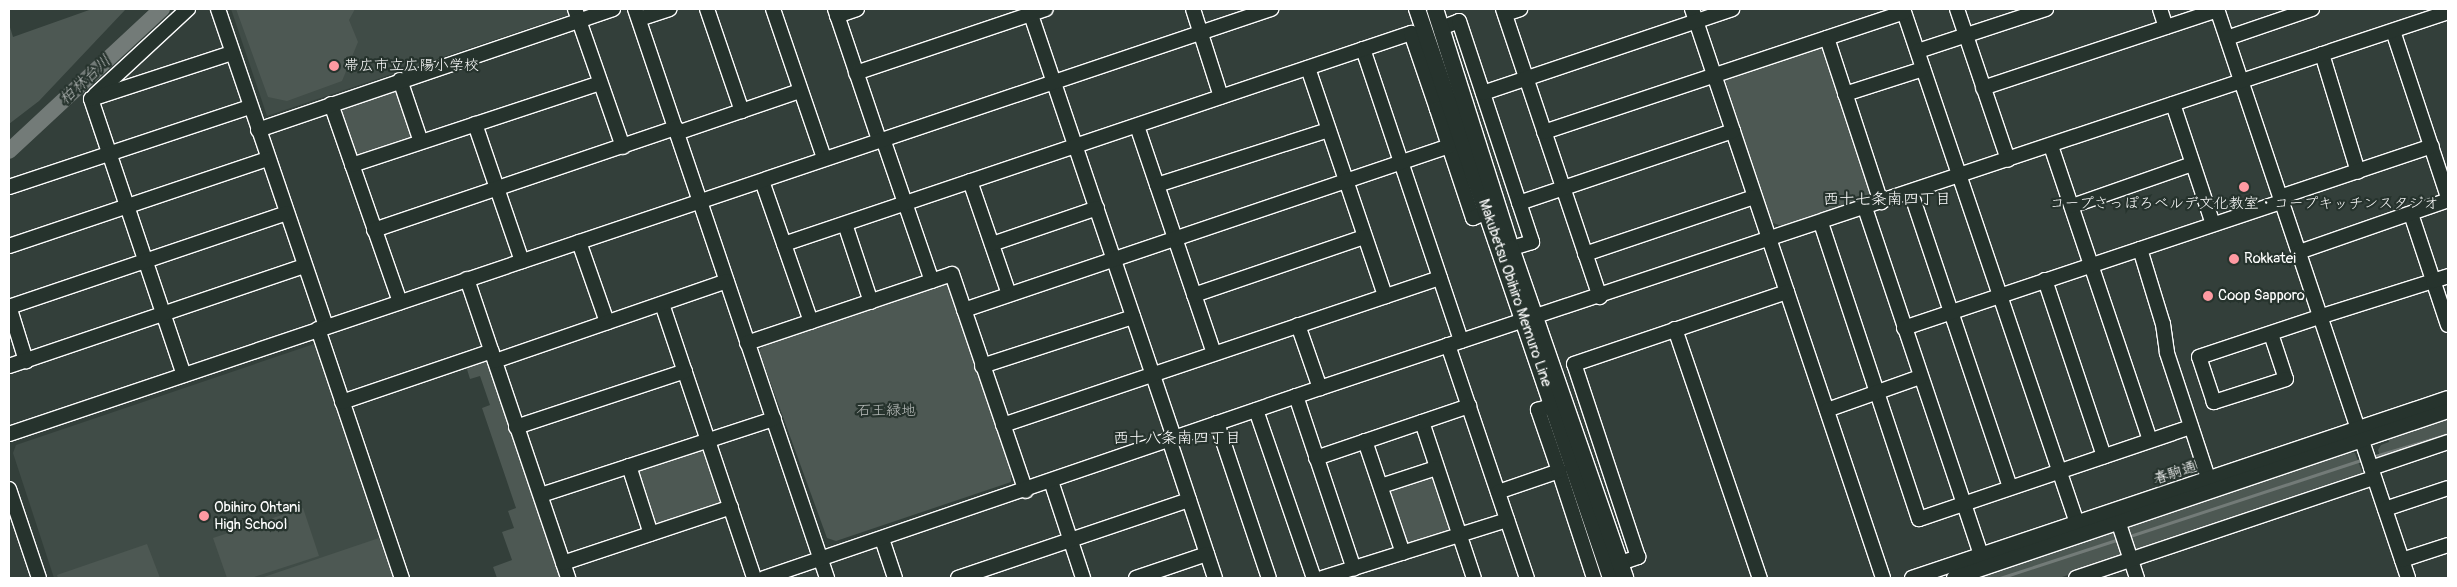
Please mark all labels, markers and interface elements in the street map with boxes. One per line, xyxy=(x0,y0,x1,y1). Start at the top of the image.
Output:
water label: 柏林台川 xyxy=(55,51,115,109)
place label: 帯広市立広陽小学校 xyxy=(344,57,479,75)
marker: 帯広市立広陽小学校 xyxy=(328,60,340,72)
marker: コープさっぽろベルデ文化教室・コープキッチンスタジオ xyxy=(2238,181,2250,193)
district label: 西十七条南四丁目 xyxy=(1823,189,1951,209)
place label: コープさっぽろベルデ文化教室・コープキッチンスタジオ xyxy=(2049,195,2439,213)
street label: Makubetsu Obihiro Memuro Line xyxy=(1474,197,1556,389)
place label: Rokkatei xyxy=(2244,250,2296,268)
marker: Rokkatei xyxy=(2228,253,2240,265)
place label: Coop Sapporo xyxy=(2218,287,2305,305)
marker: Coop Sapporo xyxy=(2202,290,2214,302)
park label: 石王緑地 xyxy=(856,402,916,420)
district label: 西十八条南四丁目 xyxy=(1113,428,1241,448)
street label: 春駒通 xyxy=(2151,457,2199,489)
place label: Obihiro Ohtani High School xyxy=(214,498,300,533)
marker: Obihiro Ohtani High School xyxy=(198,510,210,522)

